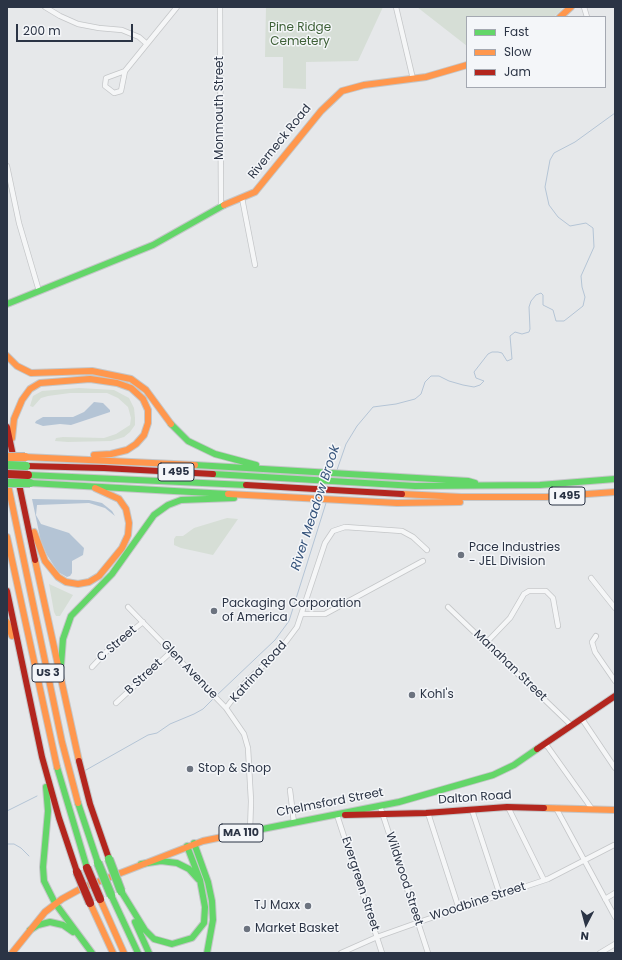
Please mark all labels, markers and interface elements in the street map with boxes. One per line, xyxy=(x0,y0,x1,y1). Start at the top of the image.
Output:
scale bar xyxy=(18,16,135,42)
legend xyxy=(466,16,606,88)
park label: Pine Ridge Cemetery xyxy=(269,21,331,49)
text: 200 m xyxy=(23,22,61,39)
text: Fast xyxy=(504,23,529,40)
text: Slow xyxy=(504,43,532,60)
street label: Monmouth Street xyxy=(213,56,227,160)
text: Jam xyxy=(504,63,531,80)
street label: Riverneck Road xyxy=(245,102,315,182)
water label: River Meadow Brook xyxy=(288,443,344,573)
road number: I 495 xyxy=(158,463,194,481)
road number: I 495 xyxy=(549,487,585,505)
place label: Pace Industries - JEL Division xyxy=(469,541,560,569)
marker: Pace Industries - JEL Division xyxy=(456,550,466,560)
place label: Packaging Corporation of America xyxy=(222,597,361,625)
marker: Packaging Corporation of America xyxy=(209,606,219,616)
street label: C Street xyxy=(94,623,140,665)
street label: Manahan Street xyxy=(470,627,550,705)
street label: Glen Avenue xyxy=(158,638,220,702)
street label: Katrina Road xyxy=(228,638,290,706)
street label: B Street xyxy=(122,656,166,698)
road number: US 3 xyxy=(32,664,64,682)
place label: Kohl's xyxy=(420,688,454,702)
marker: Kohl's xyxy=(407,690,417,700)
place label: Stop & Shop xyxy=(198,762,271,776)
marker: Stop & Shop xyxy=(185,764,195,774)
street label: Chelmsford Street xyxy=(275,786,385,820)
street label: Dalton Road xyxy=(438,788,512,808)
road number: MA 110 xyxy=(219,824,263,842)
street label: Wildwood Street xyxy=(382,830,426,928)
street label: Evergreen Street xyxy=(338,835,382,933)
street label: Woodbine Street xyxy=(428,880,528,924)
place label: TJ Maxx xyxy=(254,899,300,913)
marker: TJ Maxx xyxy=(303,901,313,911)
north arrow xyxy=(566,904,606,944)
place label: Market Basket xyxy=(255,922,339,936)
marker: Market Basket xyxy=(242,924,252,934)
text: N xyxy=(580,928,590,944)

